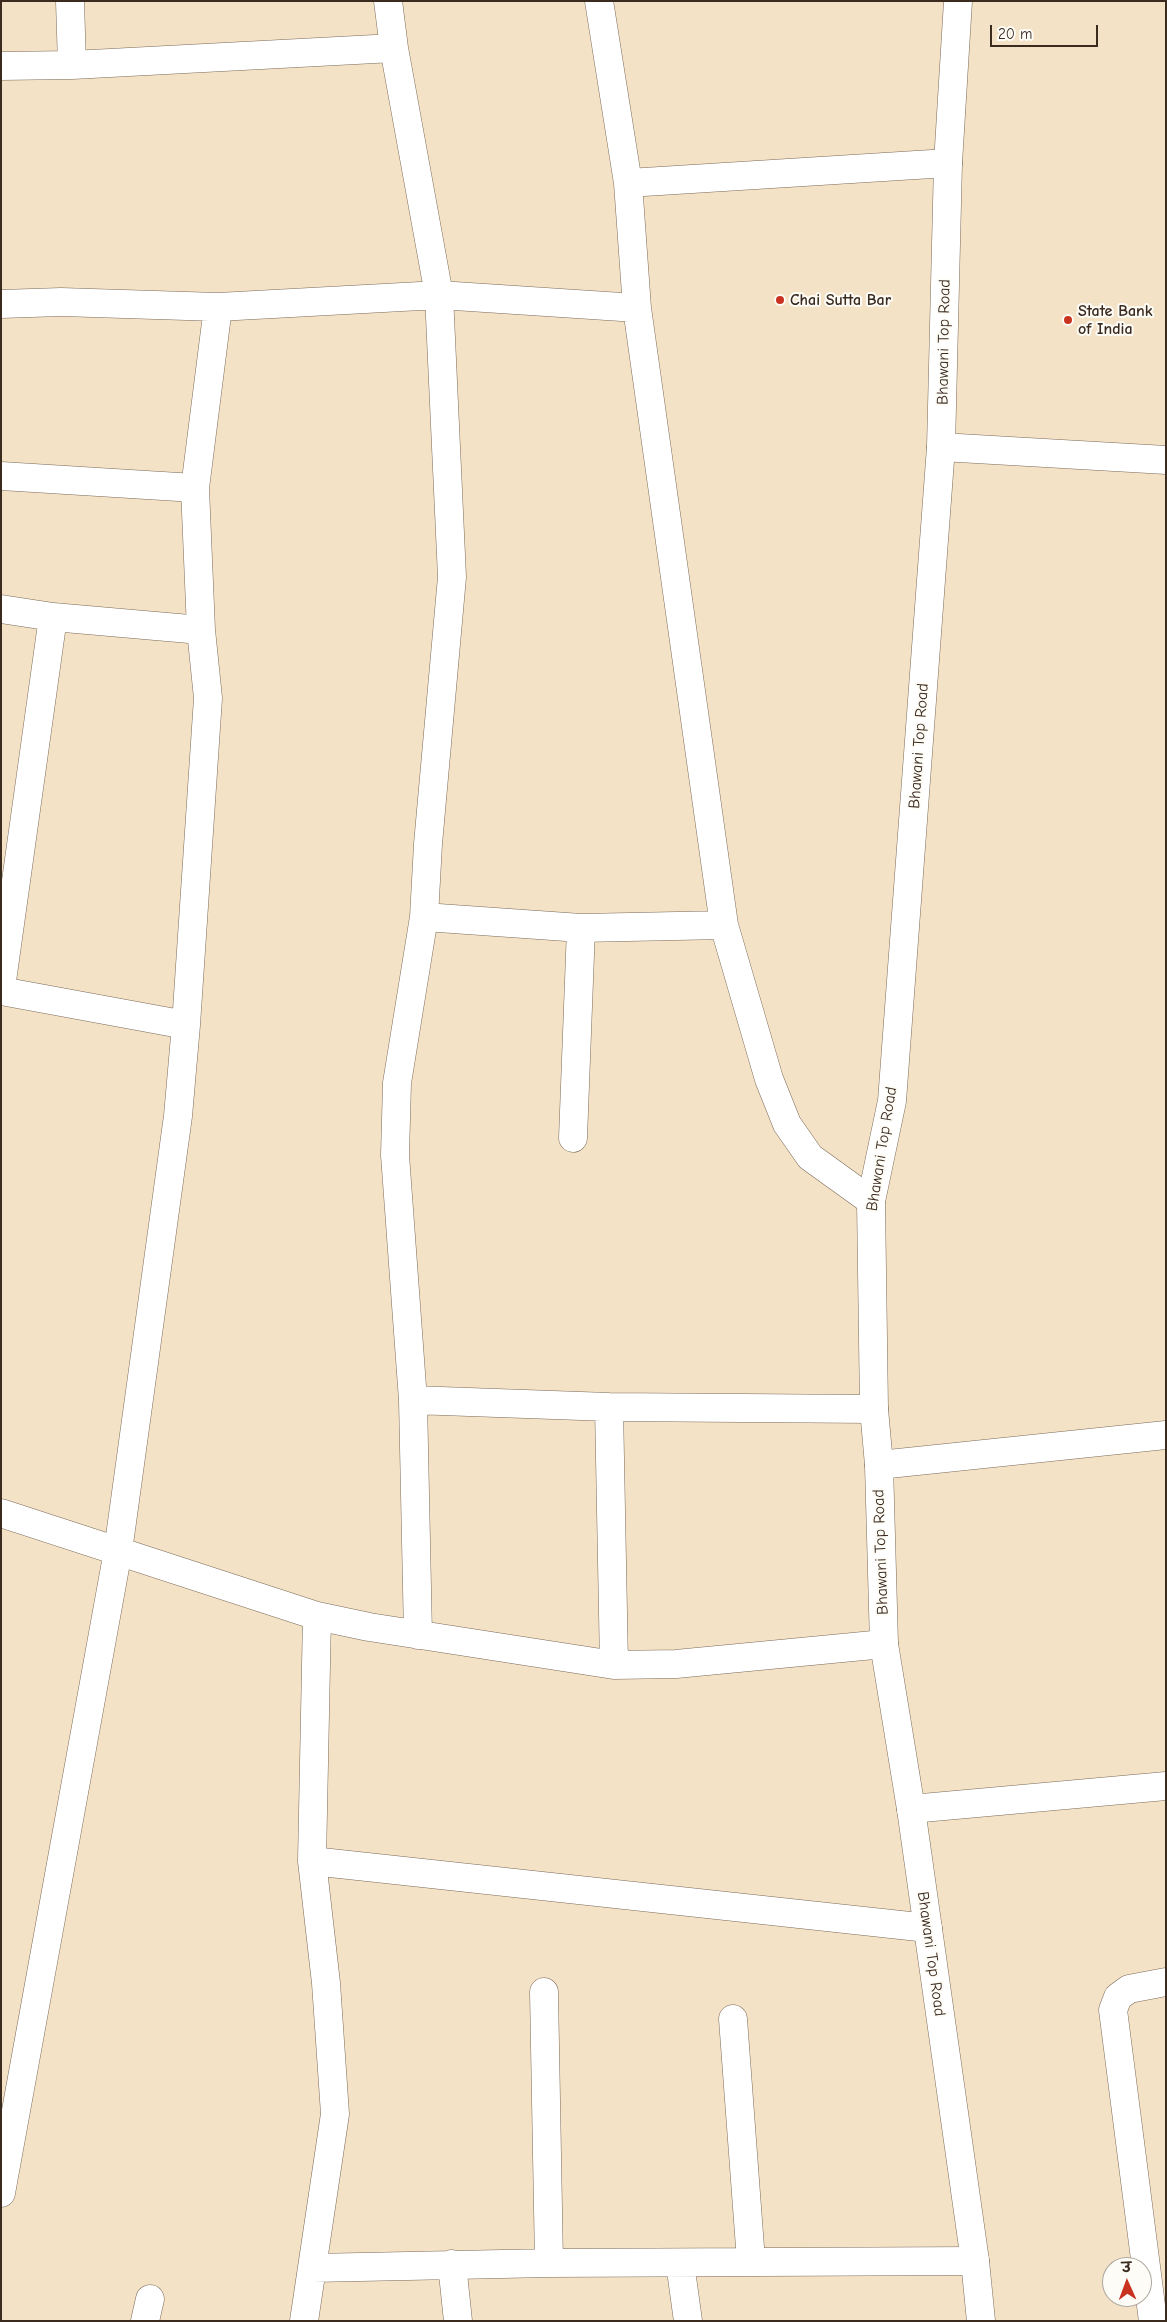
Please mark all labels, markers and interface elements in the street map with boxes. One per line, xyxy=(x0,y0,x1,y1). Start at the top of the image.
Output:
scale bar xyxy=(992,15,1100,47)
text: 20 m xyxy=(998,25,1032,43)
street label: Bhawani Top Road xyxy=(933,279,955,405)
place label: Chai Sutta Bar xyxy=(790,290,891,310)
marker: Chai Sutta Bar xyxy=(774,294,786,306)
place label: State Bank of India xyxy=(1078,301,1153,339)
marker: State Bank of India xyxy=(1062,314,1074,326)
street label: Bhawani Top Road xyxy=(905,683,933,809)
street label: Bhawani Top Road xyxy=(863,1085,901,1213)
street label: Bhawani Top Road xyxy=(869,1489,893,1615)
street label: Bhawani Top Road xyxy=(913,1890,949,2018)
north arrow xyxy=(1102,2257,1152,2307)
text: उ xyxy=(1122,2259,1131,2276)

